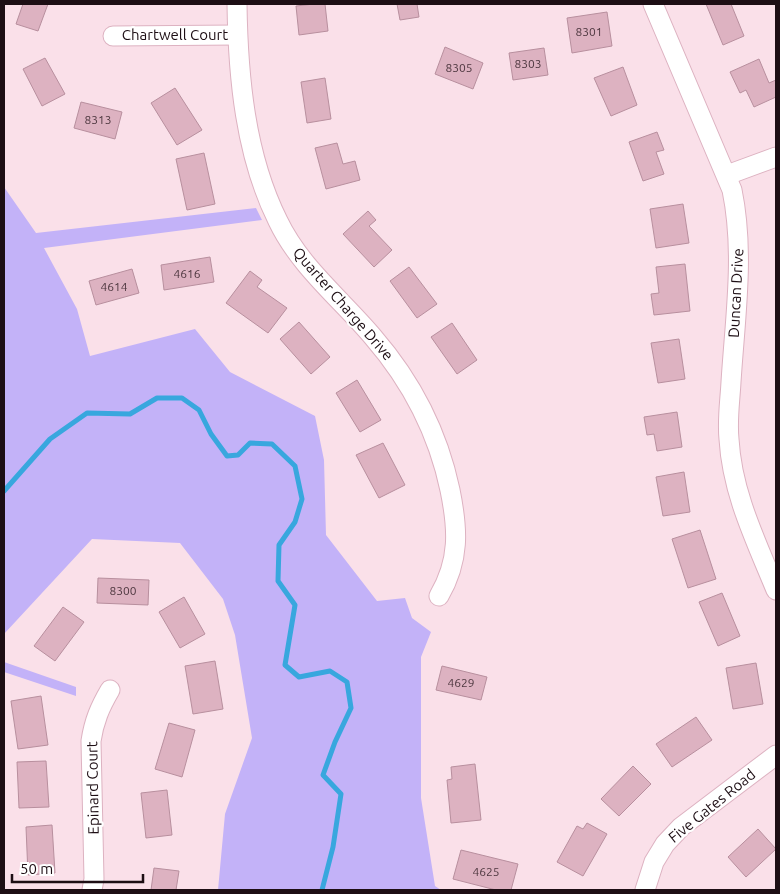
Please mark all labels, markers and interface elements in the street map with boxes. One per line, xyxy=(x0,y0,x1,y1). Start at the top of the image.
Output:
house number: 8301 xyxy=(575,25,603,38)
street label: Chartwell Court xyxy=(122,26,228,43)
house number: 8303 xyxy=(514,57,542,70)
house number: 8305 xyxy=(445,61,473,74)
house number: 8313 xyxy=(84,113,112,126)
street label: Quarter Charge Drive xyxy=(290,244,397,364)
street label: Duncan Drive xyxy=(725,248,746,338)
house number: 4616 xyxy=(173,267,201,280)
house number: 4614 xyxy=(100,280,128,293)
house number: 8300 xyxy=(109,584,137,597)
house number: 4629 xyxy=(447,676,475,689)
street label: Epinard Court xyxy=(83,741,102,835)
street label: Five Gates Road xyxy=(665,765,759,846)
scale bar xyxy=(12,852,144,884)
text: 50 m xyxy=(20,860,53,877)
house number: 4625 xyxy=(472,865,500,878)

